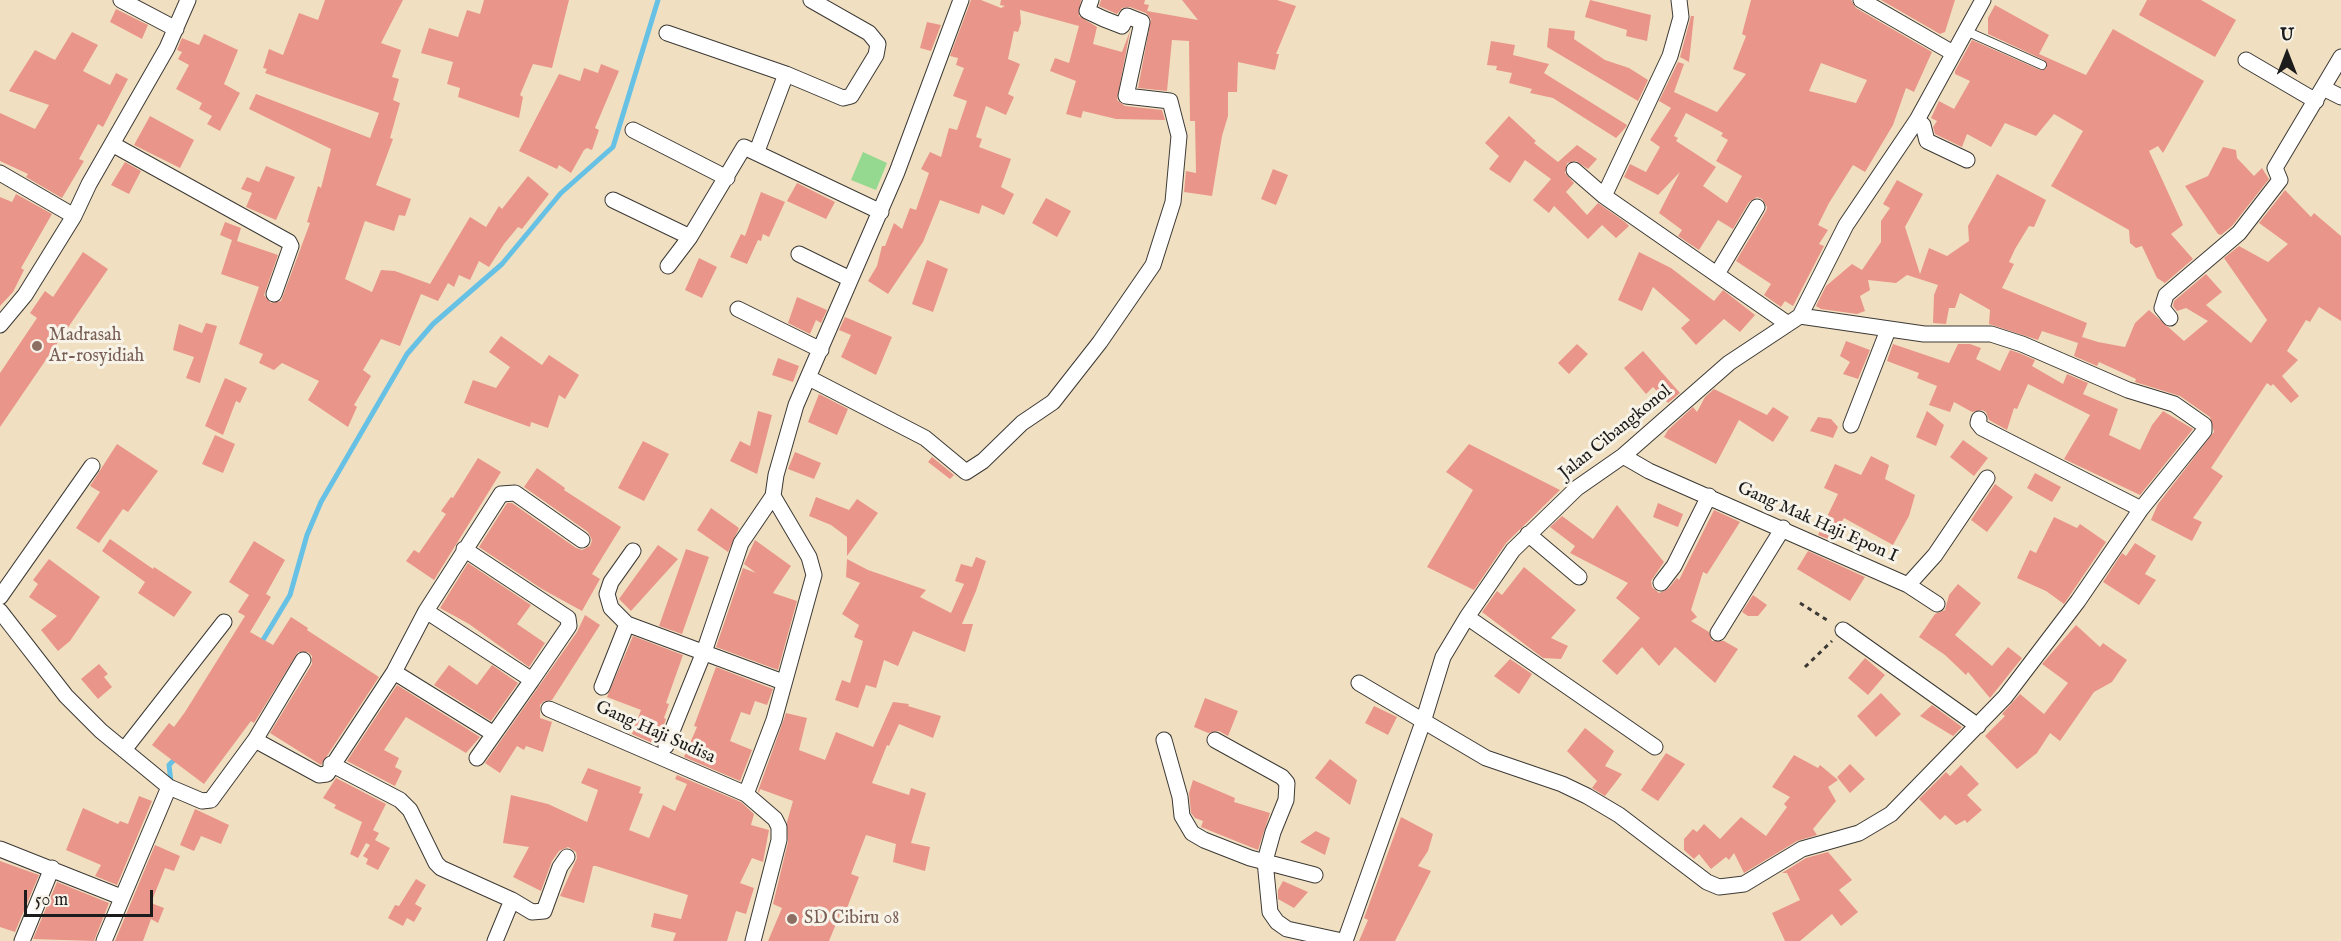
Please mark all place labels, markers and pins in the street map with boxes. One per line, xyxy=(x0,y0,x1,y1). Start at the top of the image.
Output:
place label: Madrasah Ar-rosyidiah xyxy=(49,325,144,368)
marker: Madrasah Ar-rosyidiah xyxy=(30,339,44,353)
place label: SD Cibiru 08 xyxy=(804,908,899,930)
marker: SD Cibiru 08 xyxy=(785,912,799,926)

